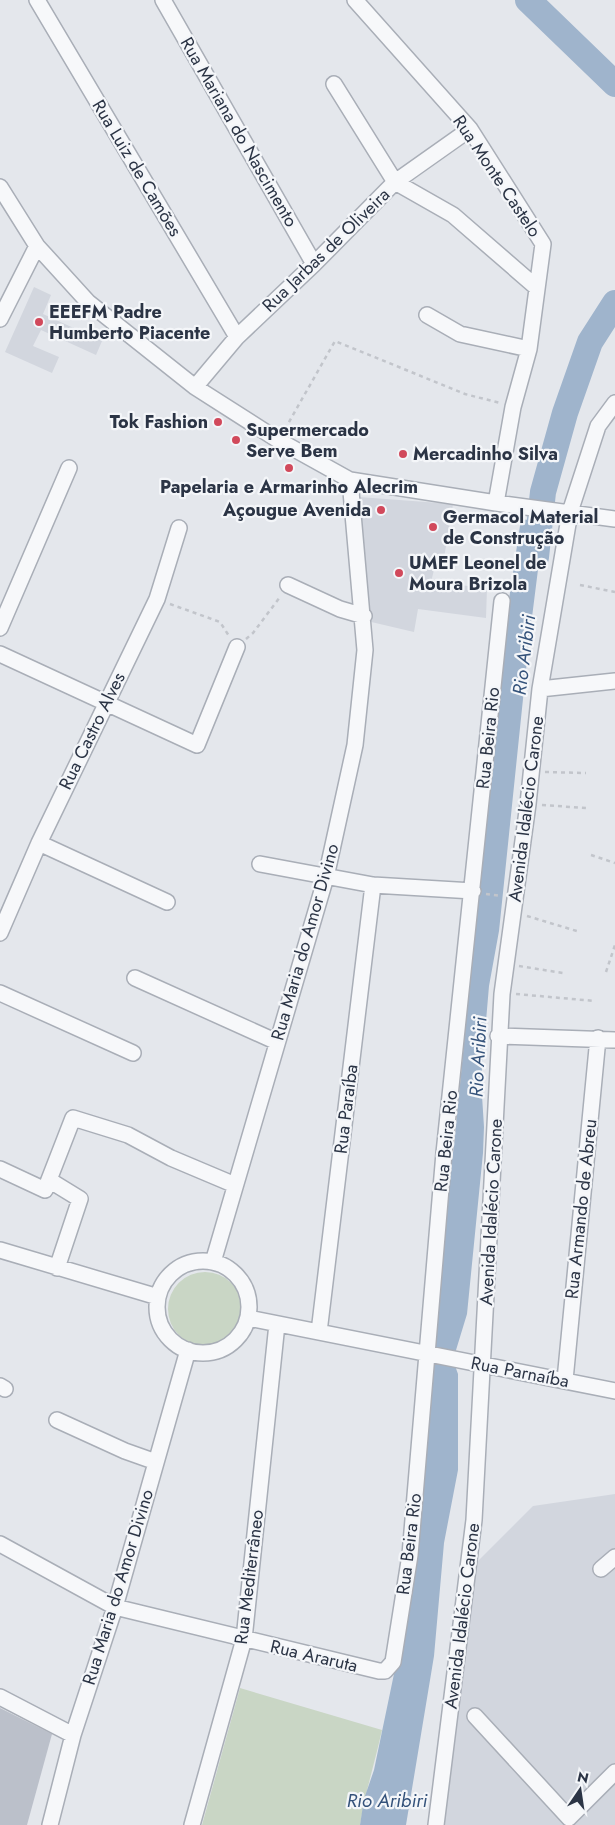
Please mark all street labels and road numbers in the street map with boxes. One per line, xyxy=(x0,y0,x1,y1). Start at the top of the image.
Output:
street label: Rua Mariana do Nascimento xyxy=(174,32,304,232)
street label: Rua Luiz de Camões xyxy=(86,95,188,241)
street label: Rua Monte Castelo xyxy=(446,110,548,242)
street label: Rua Jarbas de Oliveira xyxy=(256,182,396,318)
street label: Rua Castro Alves xyxy=(52,668,132,794)
street label: Rua Beira Rio xyxy=(470,686,506,790)
street label: Avenida Idalécio Carone xyxy=(502,715,550,903)
street label: Rua Maria do Amor Divino xyxy=(264,841,346,1043)
street label: Rua Paraíba xyxy=(328,1063,364,1155)
street label: Rua Beira Rio xyxy=(428,1089,464,1193)
street label: Avenida Idalécio Carone xyxy=(473,1118,509,1306)
street label: Rua Armando de Abreu xyxy=(559,1118,603,1300)
street label: Rua Parnaíba xyxy=(469,1350,571,1394)
street label: Rua Maria do Amor Divino xyxy=(76,1486,160,1688)
street label: Rua Beira Rio xyxy=(390,1491,428,1596)
street label: Rua Mediterrâneo xyxy=(228,1508,270,1646)
street label: Avenida Idalécio Carone xyxy=(438,1522,486,1710)
street label: Rua Araruta xyxy=(268,1633,360,1679)

